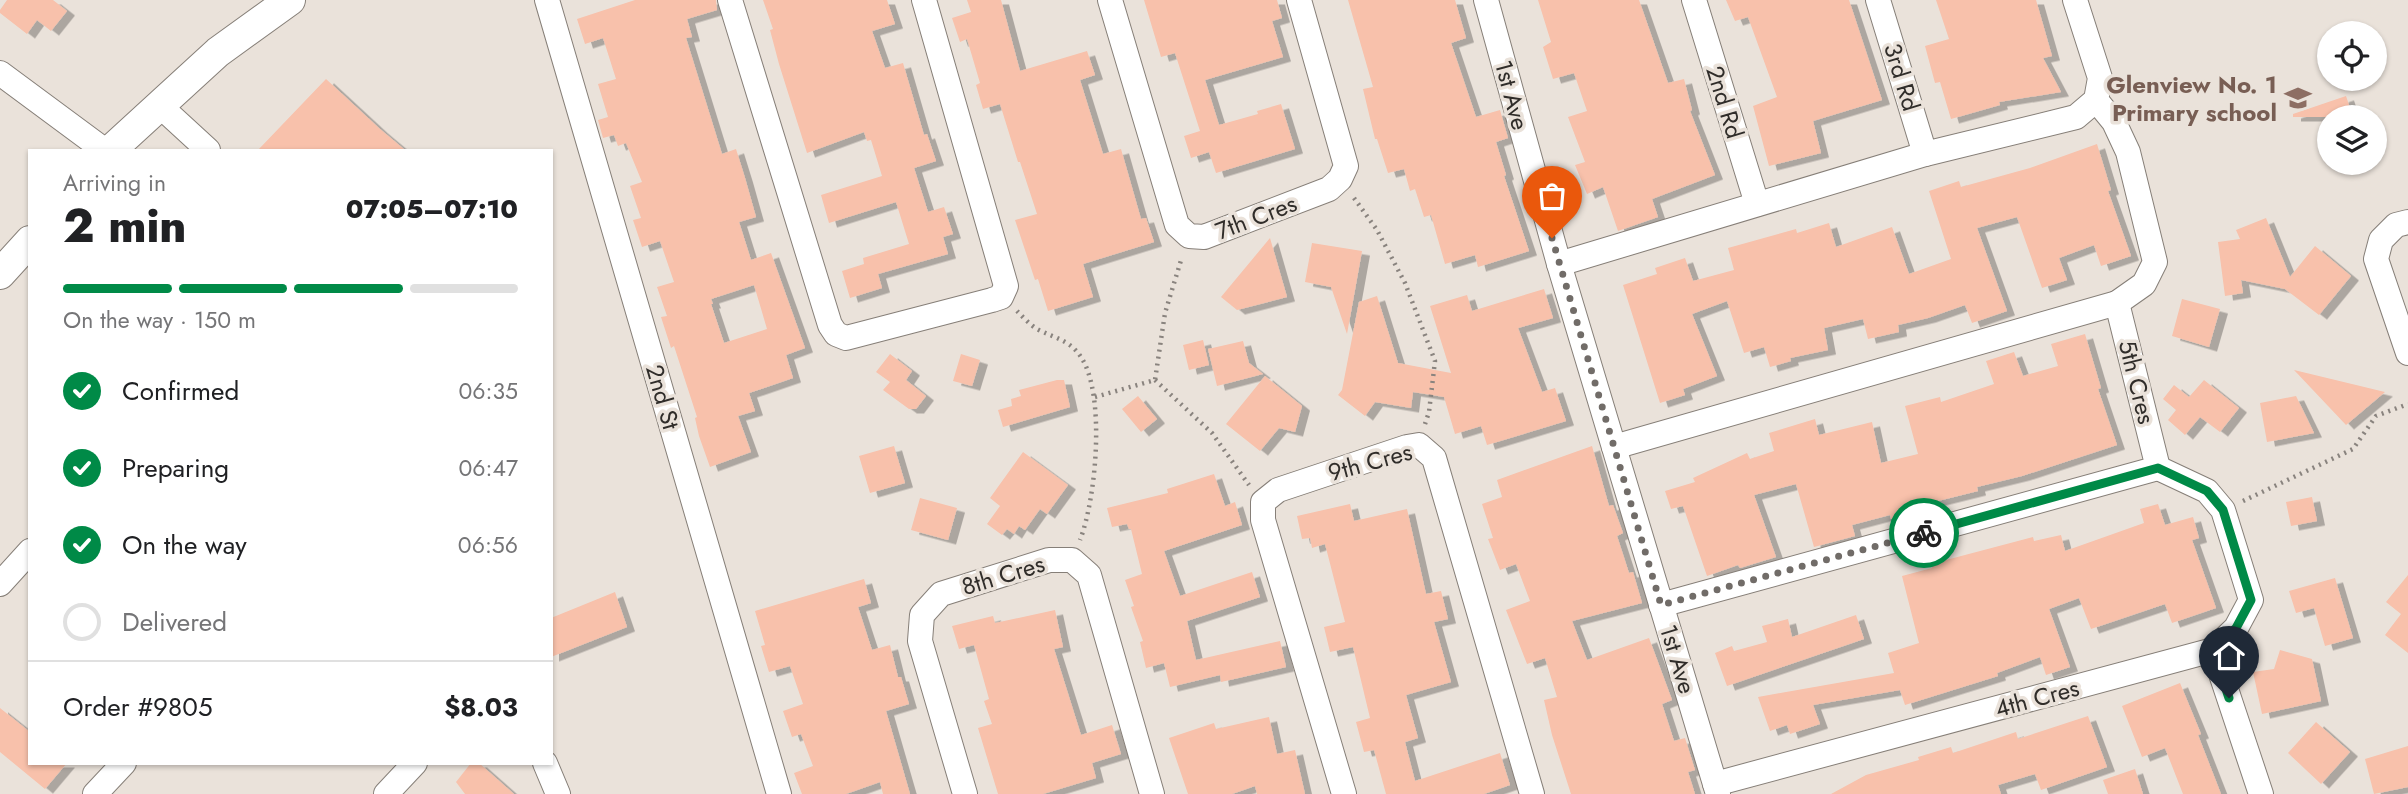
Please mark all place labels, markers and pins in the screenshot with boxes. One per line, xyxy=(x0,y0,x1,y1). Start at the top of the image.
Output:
place label: Glenview No. 1 Primary school xyxy=(2106,67,2277,130)
school or university icon: Glenview No. 1 Primary school xyxy=(2283,83,2313,113)
pin xyxy=(1522,166,1582,238)
pin xyxy=(2199,626,2259,698)

